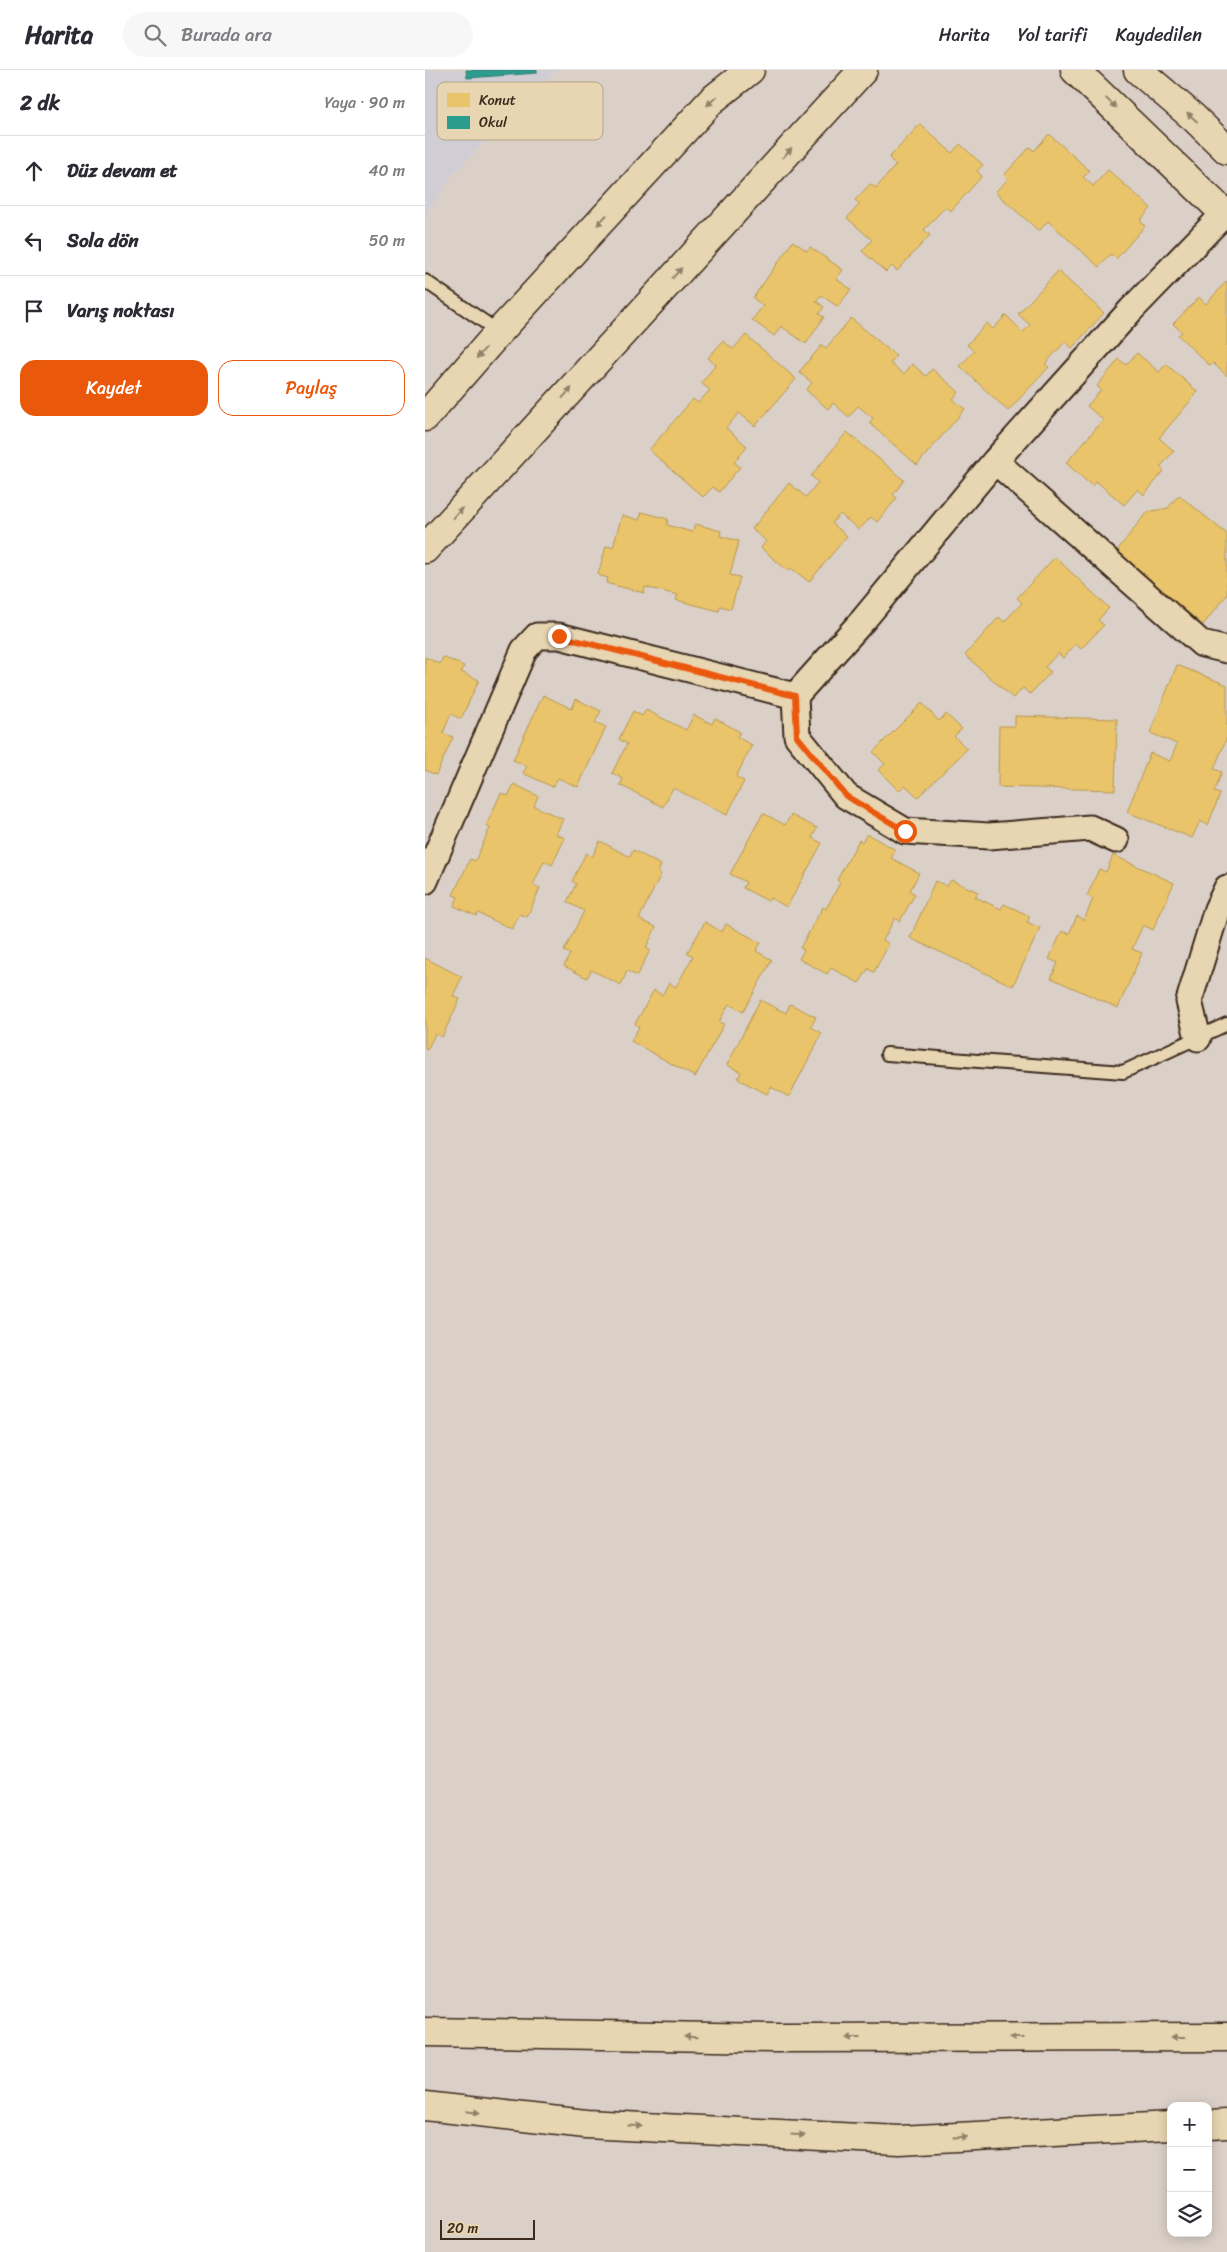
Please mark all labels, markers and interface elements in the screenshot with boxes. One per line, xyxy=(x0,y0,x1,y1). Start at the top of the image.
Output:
search box xyxy=(123,12,473,57)
text: Harita xyxy=(25,14,93,56)
text: Burada ara xyxy=(181,18,272,51)
text: Harita xyxy=(939,19,990,51)
text: Yol tarifi xyxy=(1018,19,1087,51)
text: Kaydedilen xyxy=(1115,19,1202,51)
icon: search xyxy=(141,21,169,49)
legend xyxy=(437,82,603,140)
text: 2 dk xyxy=(20,84,60,122)
text: Yaya · 90 m xyxy=(325,88,405,117)
text: Konut xyxy=(479,88,516,113)
one-way arrow xyxy=(707,95,719,107)
one-way arrow xyxy=(1104,97,1116,109)
text: Okul xyxy=(479,110,508,135)
one-way arrow xyxy=(1186,111,1198,123)
one-way arrow xyxy=(781,148,793,160)
text: Düz devam et xyxy=(67,154,178,187)
text: 40 m xyxy=(368,156,405,185)
icon: ahead xyxy=(20,157,48,185)
one-way arrow xyxy=(596,214,608,226)
text: Sola dön xyxy=(67,224,138,257)
text: 50 m xyxy=(369,226,405,255)
icon: left xyxy=(20,227,48,255)
one-way arrow xyxy=(671,268,683,280)
text: Varış noktası xyxy=(67,294,174,327)
icon: arrive xyxy=(20,297,48,325)
one-way arrow xyxy=(475,346,486,359)
button: Kaydet xyxy=(20,360,208,416)
button: Paylaş xyxy=(218,360,405,416)
one-way arrow xyxy=(562,387,573,400)
one-way arrow xyxy=(452,508,464,520)
route end xyxy=(548,625,571,648)
route start xyxy=(894,820,917,843)
one-way arrow xyxy=(683,2033,699,2041)
one-way arrow xyxy=(1170,2033,1186,2041)
one-way arrow xyxy=(845,2034,861,2042)
one-way arrow xyxy=(1008,2034,1024,2042)
map controls xyxy=(1167,2102,1212,2237)
button: + xyxy=(1167,2102,1212,2147)
one-way arrow xyxy=(466,2108,482,2116)
one-way arrow xyxy=(628,2123,644,2131)
one-way arrow xyxy=(790,2131,806,2139)
one-way arrow xyxy=(952,2132,968,2140)
button: − xyxy=(1167,2147,1212,2192)
button: layers xyxy=(1167,2192,1212,2237)
text: 20 m xyxy=(447,2216,478,2241)
scale bar xyxy=(440,2217,535,2240)

